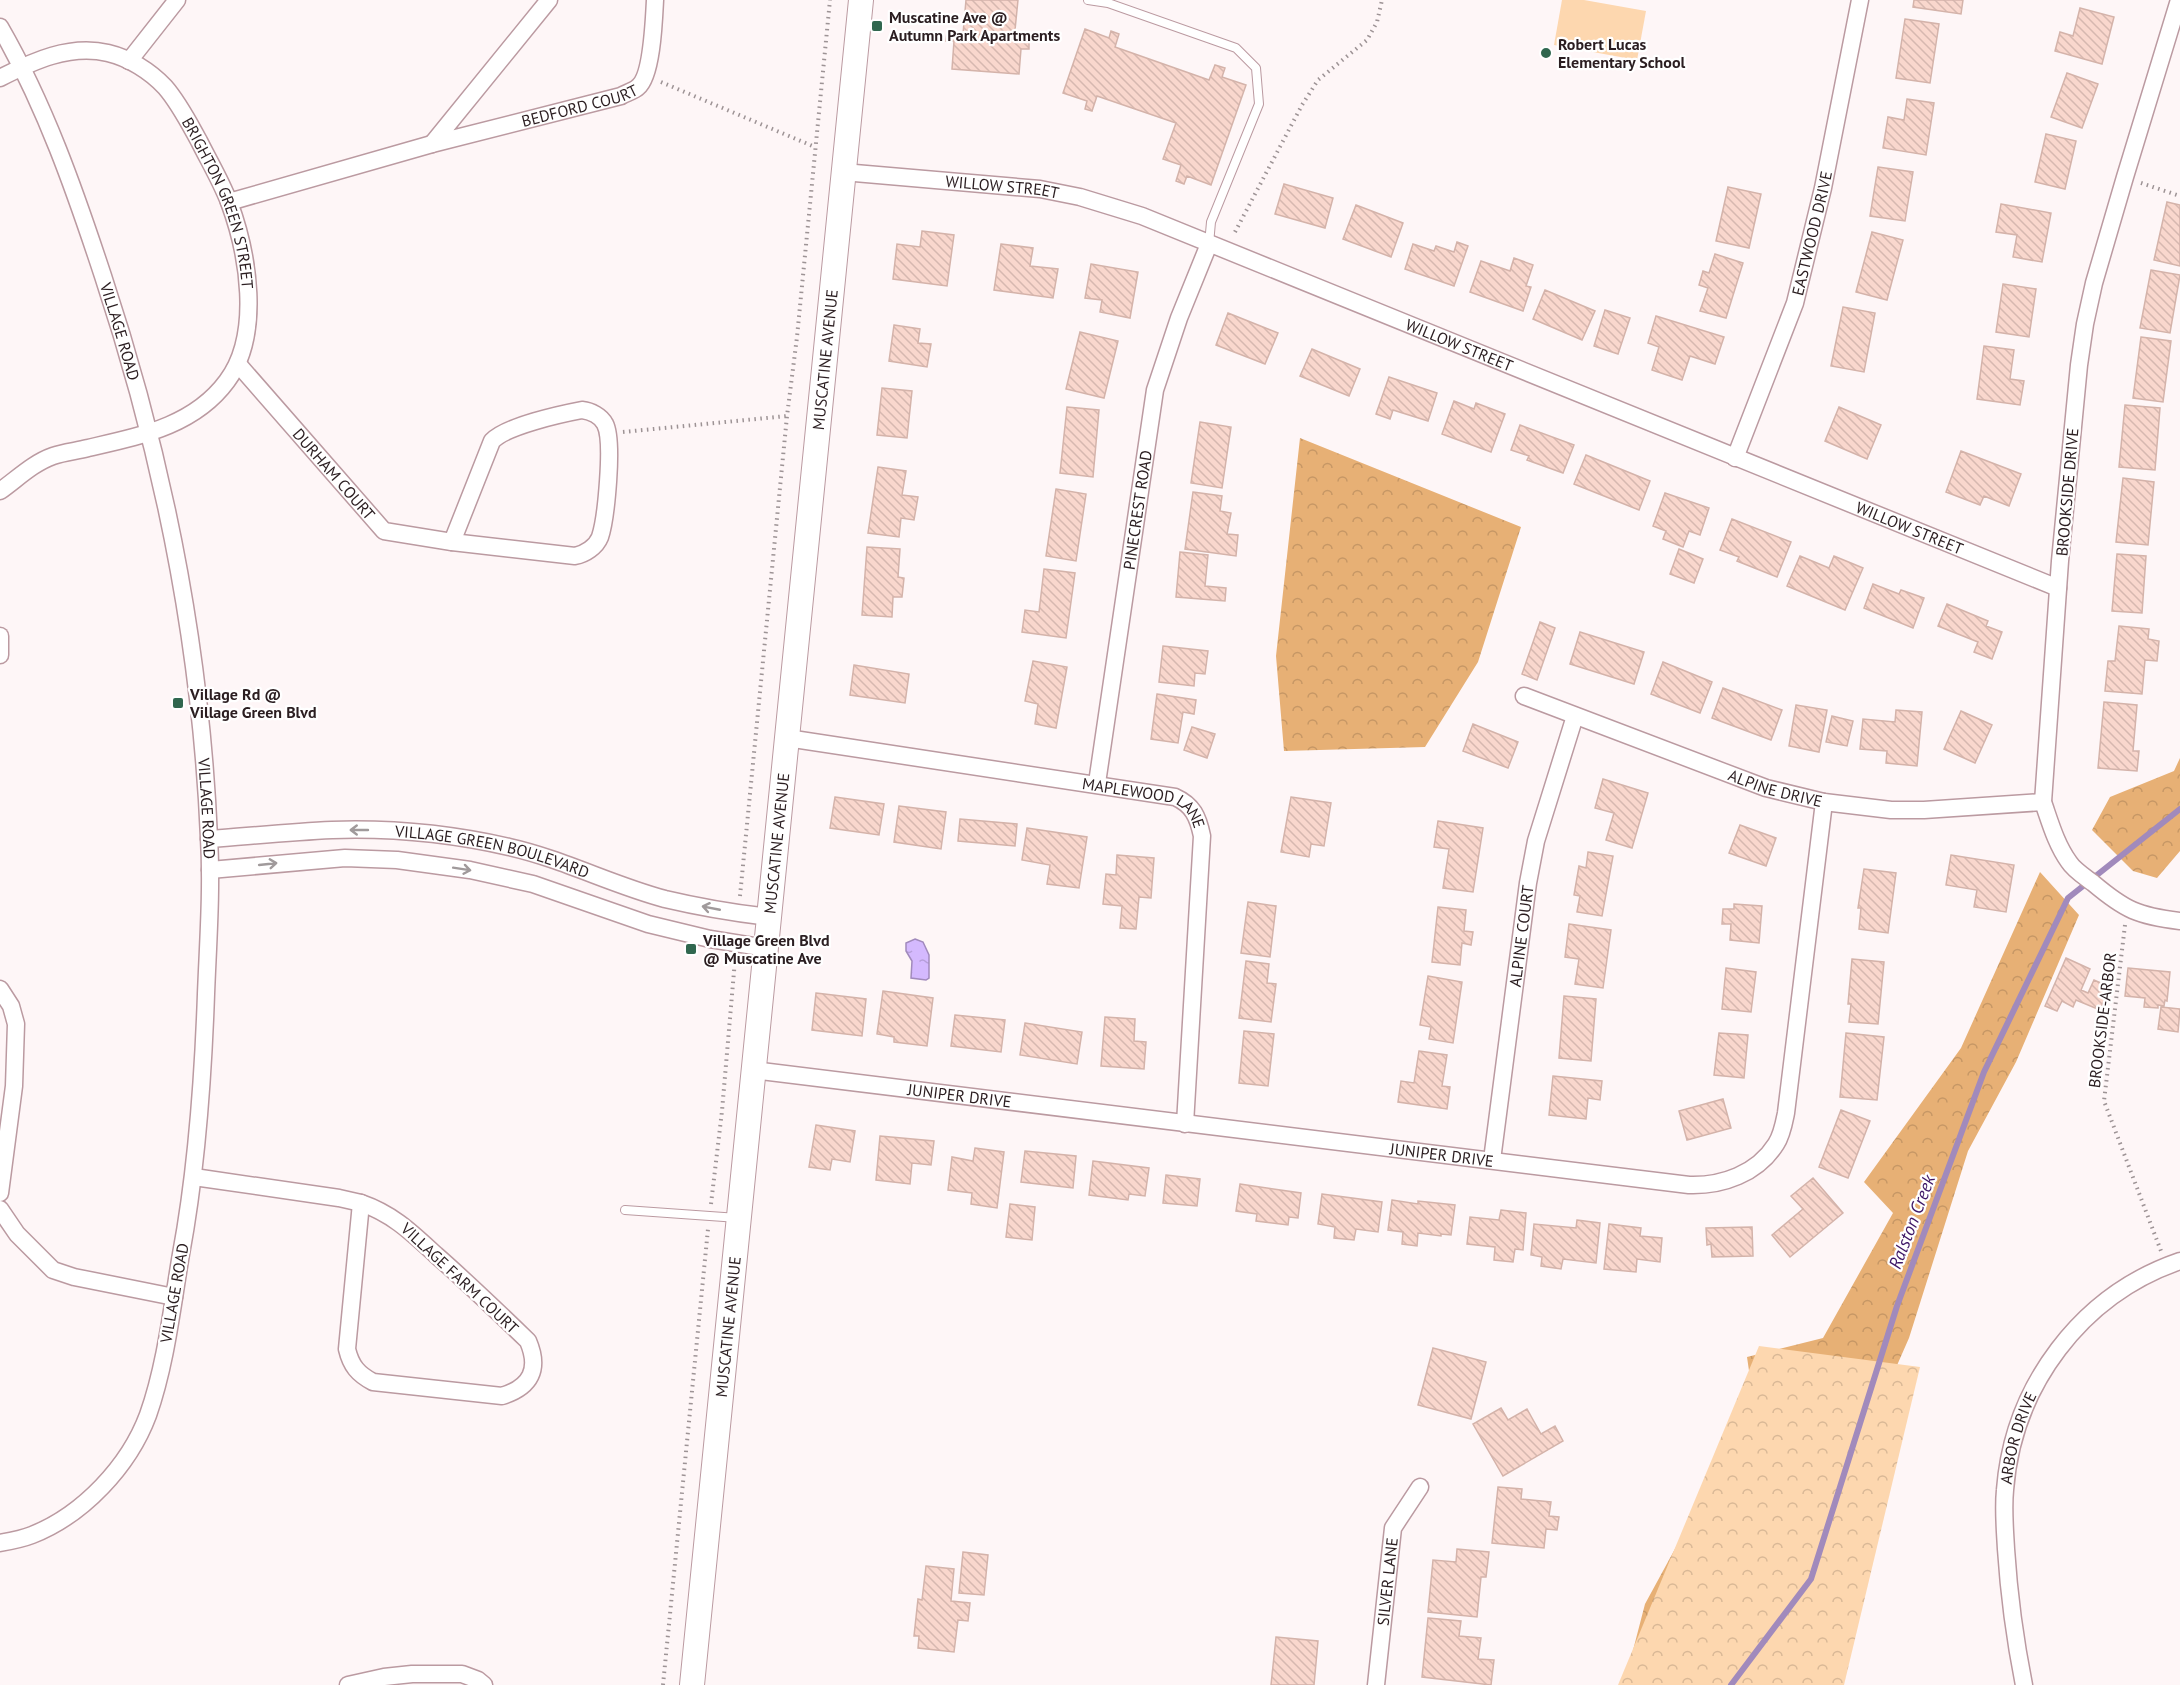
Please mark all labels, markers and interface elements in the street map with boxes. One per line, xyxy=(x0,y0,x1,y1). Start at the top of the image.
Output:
place label: Muscatine Ave @ Autumn Park Apartments xyxy=(889,7,1060,45)
marker: Muscatine Ave @ Autumn Park Apartments xyxy=(870,19,884,33)
place label: Robert Lucas Elementary School xyxy=(1558,34,1685,72)
marker: Robert Lucas Elementary School xyxy=(1539,46,1553,60)
street label: BEDFORD COURT xyxy=(519,80,641,131)
street label: BRIGHTON GREEN STREET xyxy=(178,114,258,290)
street label: EASTWOOD DRIVE xyxy=(1787,169,1836,297)
street label: WILLOW STREET xyxy=(945,171,1061,203)
street label: VILLAGE ROAD xyxy=(96,279,144,383)
street label: MUSCATINE AVENUE xyxy=(808,288,842,431)
street label: WILLOW STREET xyxy=(1403,314,1516,376)
street label: DURHAM COURT xyxy=(289,424,380,524)
street label: BROOKSIDE DRIVE xyxy=(2051,427,2083,557)
street label: PINECREST ROAD xyxy=(1119,449,1156,571)
street label: WILLOW STREET xyxy=(1853,497,1966,559)
place label: Village Rd @ Village Green Blvd xyxy=(189,684,317,722)
marker: Village Rd @ Village Green Blvd xyxy=(171,696,185,710)
street label: VILLAGE ROAD xyxy=(194,756,220,859)
street label: ALPINE DRIVE xyxy=(1726,765,1824,811)
street label: MUSCATINE AVENUE xyxy=(759,772,793,915)
street label: MAPLEWOOD LANE xyxy=(1081,773,1210,830)
street label: VILLAGE GREEN BOULEVARD xyxy=(394,821,592,882)
one-way arrow xyxy=(349,825,369,836)
one-way arrow xyxy=(258,858,278,869)
one-way arrow xyxy=(452,864,472,875)
street label: ALPINE COURT xyxy=(1505,884,1538,988)
one-way arrow xyxy=(702,902,721,913)
place label: Village Green Blvd @ Muscatine Ave xyxy=(702,930,830,968)
marker: Village Green Blvd @ Muscatine Ave xyxy=(684,942,698,956)
street label: BROOKSIDE-ARBOR xyxy=(2084,951,2120,1089)
street label: JUNIPER DRIVE xyxy=(906,1079,1012,1112)
street label: JUNIPER DRIVE xyxy=(1388,1138,1495,1171)
water label: Ralston Creek xyxy=(1883,1171,1940,1272)
street label: VILLAGE FARM COURT xyxy=(396,1218,523,1338)
street label: VILLAGE ROAD xyxy=(155,1241,193,1346)
street label: MUSCATINE AVENUE xyxy=(711,1255,745,1398)
street label: ARBOR DRIVE xyxy=(1996,1389,2041,1485)
street label: SILVER LANE xyxy=(1372,1537,1402,1627)

